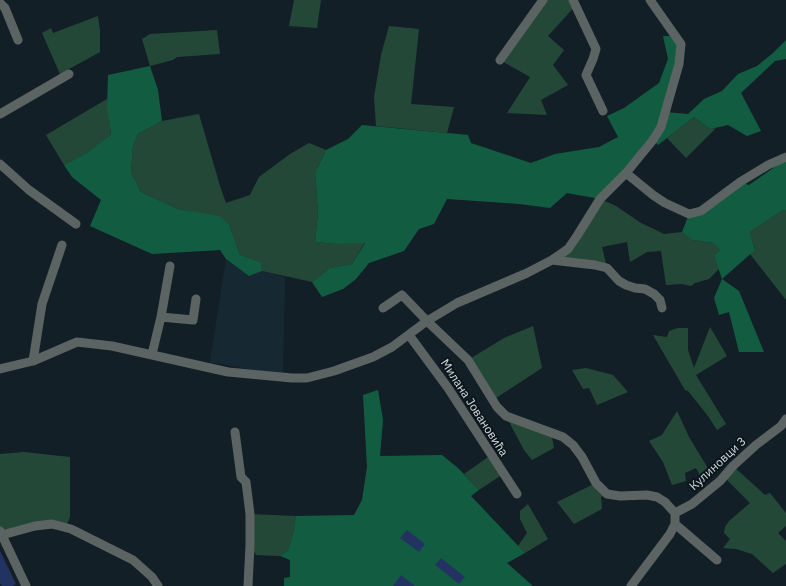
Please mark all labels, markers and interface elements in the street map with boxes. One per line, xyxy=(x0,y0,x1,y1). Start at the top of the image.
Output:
street label: Милана Јовановића xyxy=(437,357,511,459)
street label: Кулиновци 3 xyxy=(687,434,749,494)

